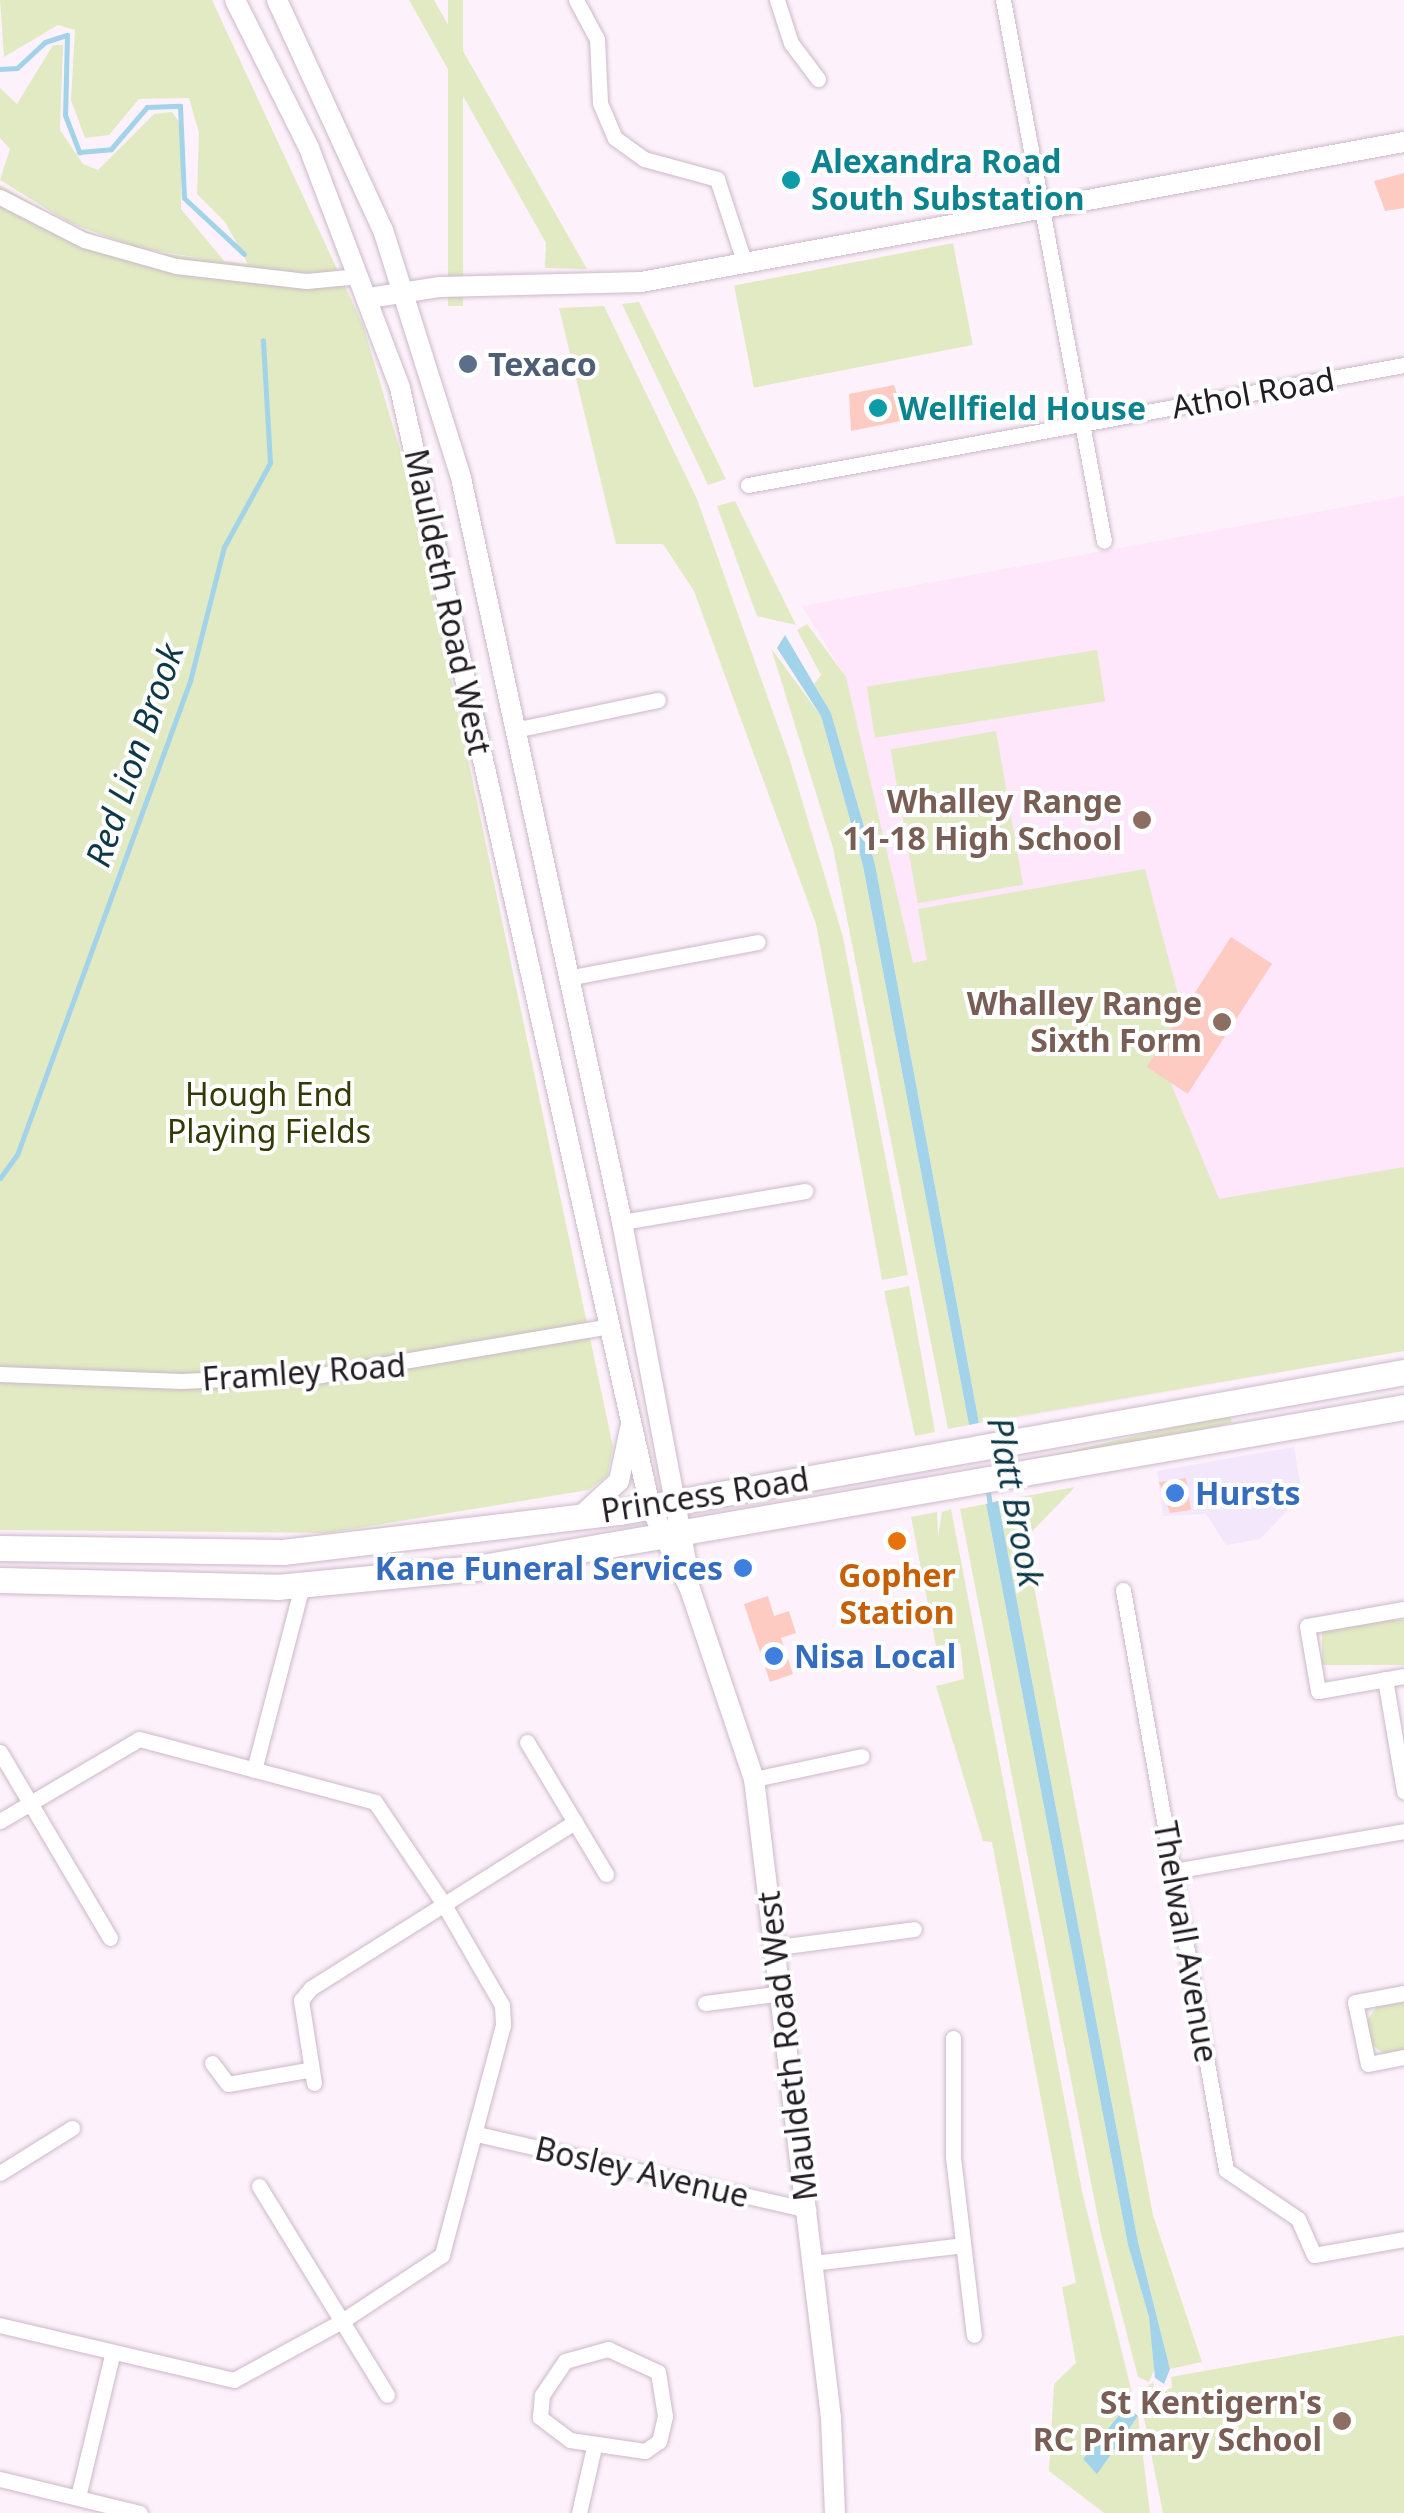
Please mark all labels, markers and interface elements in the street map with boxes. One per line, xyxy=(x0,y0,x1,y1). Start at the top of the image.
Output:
place label: Alexandra Road South Substation xyxy=(811,143,1084,218)
marker: Alexandra Road South Substation xyxy=(780,169,802,191)
place label: Texaco xyxy=(488,345,597,383)
marker: Texaco xyxy=(457,353,479,375)
street label: Athol Road xyxy=(1169,360,1337,426)
place label: Wellfield House xyxy=(898,389,1146,427)
marker: Wellfield House xyxy=(867,397,889,419)
street label: Mauldeth Road West xyxy=(397,446,499,758)
water label: Red Lion Brook xyxy=(76,638,192,872)
place label: Whalley Range 11-18 High School xyxy=(842,783,1122,858)
marker: Whalley Range 11-18 High School xyxy=(1131,809,1153,831)
place label: Whalley Range Sixth Form xyxy=(967,985,1202,1060)
marker: Whalley Range Sixth Form xyxy=(1211,1011,1233,1033)
park label: Hough End Playing Fields xyxy=(167,1076,371,1151)
street label: Framley Road xyxy=(201,1346,407,1398)
water label: Platt Brook xyxy=(979,1414,1053,1590)
street label: Princess Road xyxy=(598,1460,812,1530)
place label: Hursts xyxy=(1195,1474,1301,1512)
marker: Hursts xyxy=(1164,1482,1186,1504)
marker: Gopher Station xyxy=(886,1530,908,1552)
place label: Kane Funeral Services xyxy=(375,1549,723,1587)
marker: Kane Funeral Services xyxy=(732,1557,754,1579)
place label: Gopher Station xyxy=(838,1557,956,1632)
place label: Nisa Local xyxy=(794,1637,956,1675)
marker: Nisa Local xyxy=(763,1645,785,1667)
street label: Thelwall Avenue xyxy=(1146,1818,1226,2066)
street label: Mauldeth Road West xyxy=(749,1889,825,2203)
street label: Bosley Avenue xyxy=(531,2129,753,2215)
place label: St Kentigern's RC Primary School xyxy=(1033,2384,1322,2459)
marker: St Kentigern's RC Primary School xyxy=(1331,2410,1353,2432)

